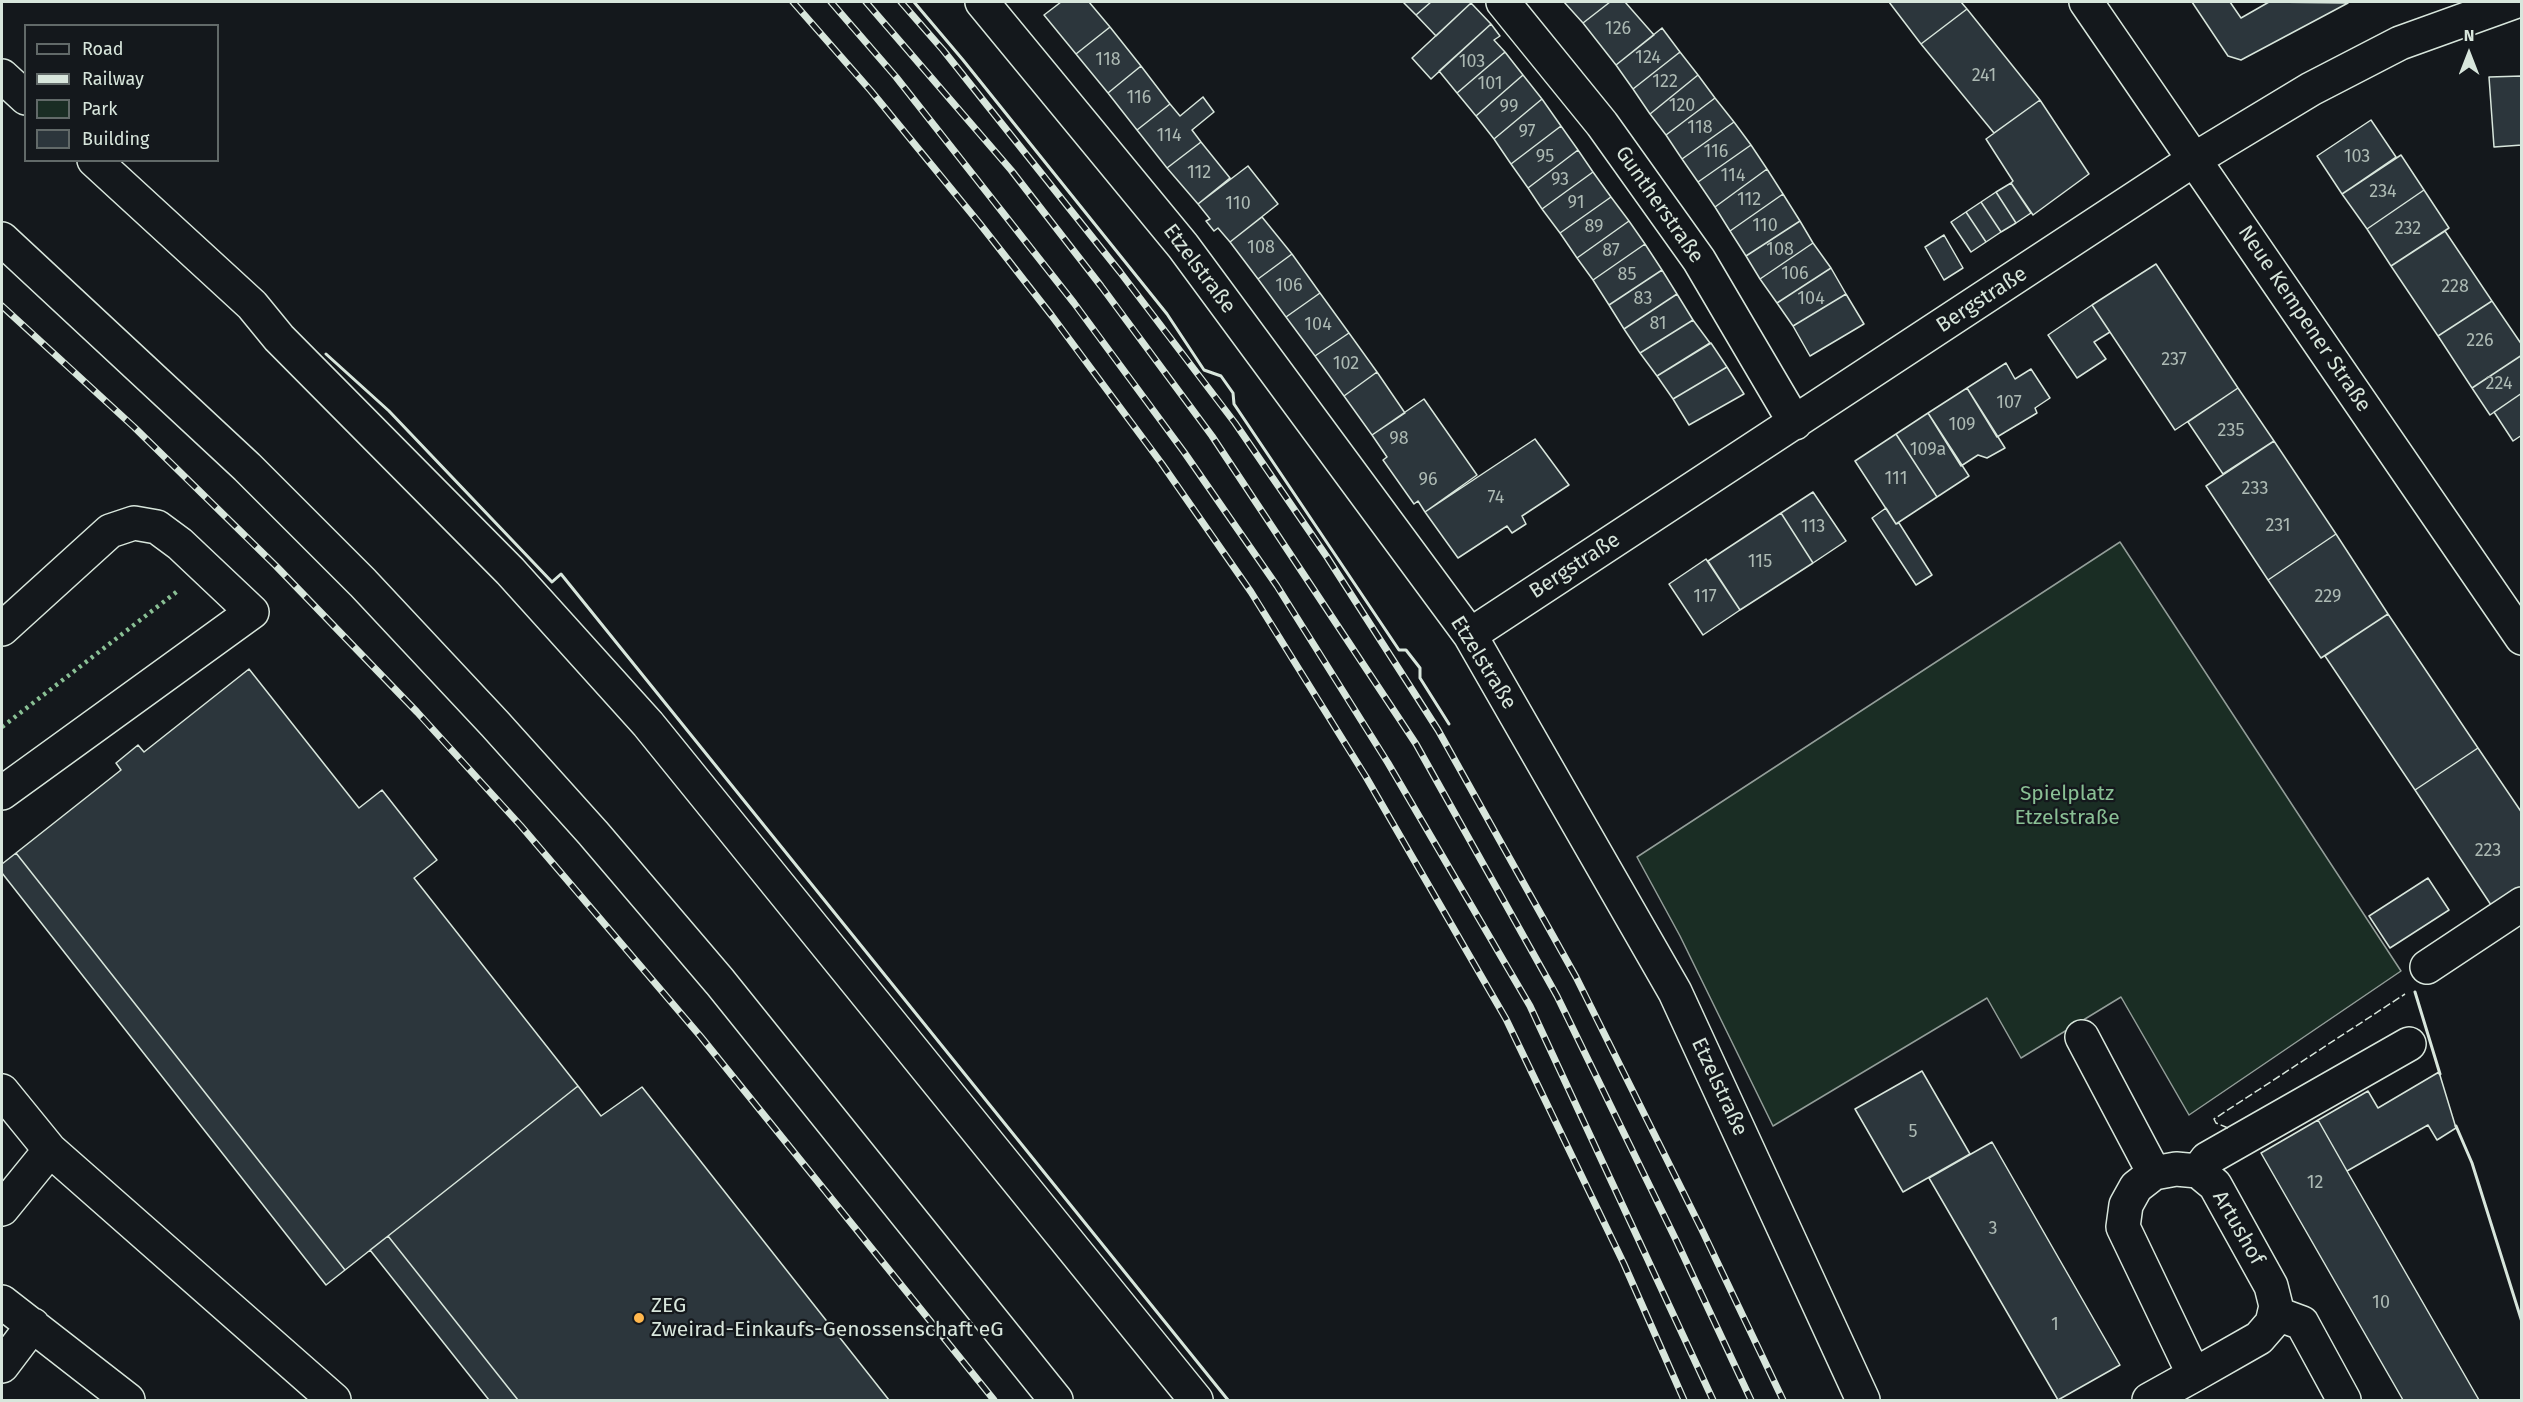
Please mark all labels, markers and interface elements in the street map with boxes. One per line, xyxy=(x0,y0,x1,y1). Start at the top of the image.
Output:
house number: 126 xyxy=(1605,18,1631,40)
legend xyxy=(24,24,219,162)
north arrow xyxy=(2439,24,2499,84)
text: N xyxy=(2464,26,2474,45)
text: Road xyxy=(82,38,124,60)
house number: 124 xyxy=(1635,47,1661,69)
house number: 118 xyxy=(1095,49,1121,71)
house number: 103 xyxy=(1459,51,1485,73)
house number: 241 xyxy=(1972,65,1996,87)
text: Railway xyxy=(82,68,144,90)
house number: 122 xyxy=(1652,71,1678,93)
house number: 101 xyxy=(1477,73,1503,95)
house number: 116 xyxy=(1127,87,1151,109)
house number: 120 xyxy=(1669,95,1695,117)
house number: 99 xyxy=(1500,96,1518,118)
text: Park xyxy=(82,98,117,120)
house number: 118 xyxy=(1687,117,1713,139)
house number: 97 xyxy=(1518,121,1536,143)
house number: 114 xyxy=(1157,125,1181,147)
text: Building xyxy=(82,128,149,150)
house number: 116 xyxy=(1704,141,1728,163)
street label: Guntherstraße xyxy=(1609,142,1709,268)
house number: 95 xyxy=(1536,146,1554,168)
house number: 103 xyxy=(2344,146,2370,168)
house number: 112 xyxy=(1187,162,1211,184)
house number: 114 xyxy=(1721,165,1745,187)
house number: 93 xyxy=(1551,169,1569,191)
house number: 234 xyxy=(2369,181,2397,203)
house number: 112 xyxy=(1737,189,1761,211)
house number: 91 xyxy=(1568,192,1584,214)
house number: 110 xyxy=(1225,193,1251,215)
house number: 110 xyxy=(1752,215,1778,237)
house number: 89 xyxy=(1584,216,1604,238)
house number: 232 xyxy=(2395,218,2421,240)
street label: Etzelstraße xyxy=(1157,219,1241,319)
street label: Neue Kempener Straße xyxy=(2232,221,2376,417)
house number: 108 xyxy=(1247,237,1275,259)
house number: 108 xyxy=(1766,239,1794,261)
house number: 87 xyxy=(1602,240,1620,262)
street label: Bergstraße xyxy=(1932,261,2032,339)
house number: 106 xyxy=(1781,263,1809,285)
house number: 85 xyxy=(1618,264,1636,286)
house number: 106 xyxy=(1275,275,1303,297)
house number: 228 xyxy=(2441,276,2469,298)
house number: 83 xyxy=(1634,288,1652,310)
house number: 104 xyxy=(1797,288,1825,310)
house number: 81 xyxy=(1649,313,1667,335)
house number: 104 xyxy=(1304,314,1332,336)
house number: 226 xyxy=(2466,330,2494,352)
house number: 237 xyxy=(2161,349,2187,371)
house number: 102 xyxy=(1333,353,1359,375)
house number: 224 xyxy=(2486,373,2512,395)
house number: 107 xyxy=(1996,392,2022,414)
house number: 109 xyxy=(1948,414,1976,436)
house number: 235 xyxy=(2218,420,2244,442)
house number: 98 xyxy=(1389,428,1409,450)
house number: 109a xyxy=(1910,439,1946,461)
house number: 111 xyxy=(1885,468,1907,490)
house number: 96 xyxy=(1418,469,1438,491)
house number: 233 xyxy=(2242,478,2268,500)
house number: 74 xyxy=(1488,487,1504,509)
house number: 231 xyxy=(2265,515,2291,537)
house number: 113 xyxy=(1801,516,1825,538)
street label: Bergstraße xyxy=(1525,527,1625,605)
house number: 115 xyxy=(1748,551,1772,573)
house number: 117 xyxy=(1693,586,1717,608)
house number: 229 xyxy=(2314,586,2342,608)
street label: Etzelstraße xyxy=(1444,612,1522,714)
park label: Spielplatz Etzelstraße xyxy=(2014,781,2120,831)
house number: 223 xyxy=(2475,840,2501,862)
street label: Etzelstraße xyxy=(1685,1034,1753,1140)
house number: 5 xyxy=(1908,1121,1918,1143)
house number: 12 xyxy=(2307,1172,2323,1194)
street label: Artushof xyxy=(2207,1186,2269,1270)
house number: 3 xyxy=(1989,1218,1997,1240)
house number: 10 xyxy=(2372,1292,2390,1314)
place label: ZEG Zweirad-Einkaufs-Genossenschaft eG xyxy=(651,1293,1003,1343)
marker: ZEG Zweirad-Einkaufs-Genossenschaft eG xyxy=(632,1311,646,1325)
house number: 1 xyxy=(2051,1314,2059,1336)

